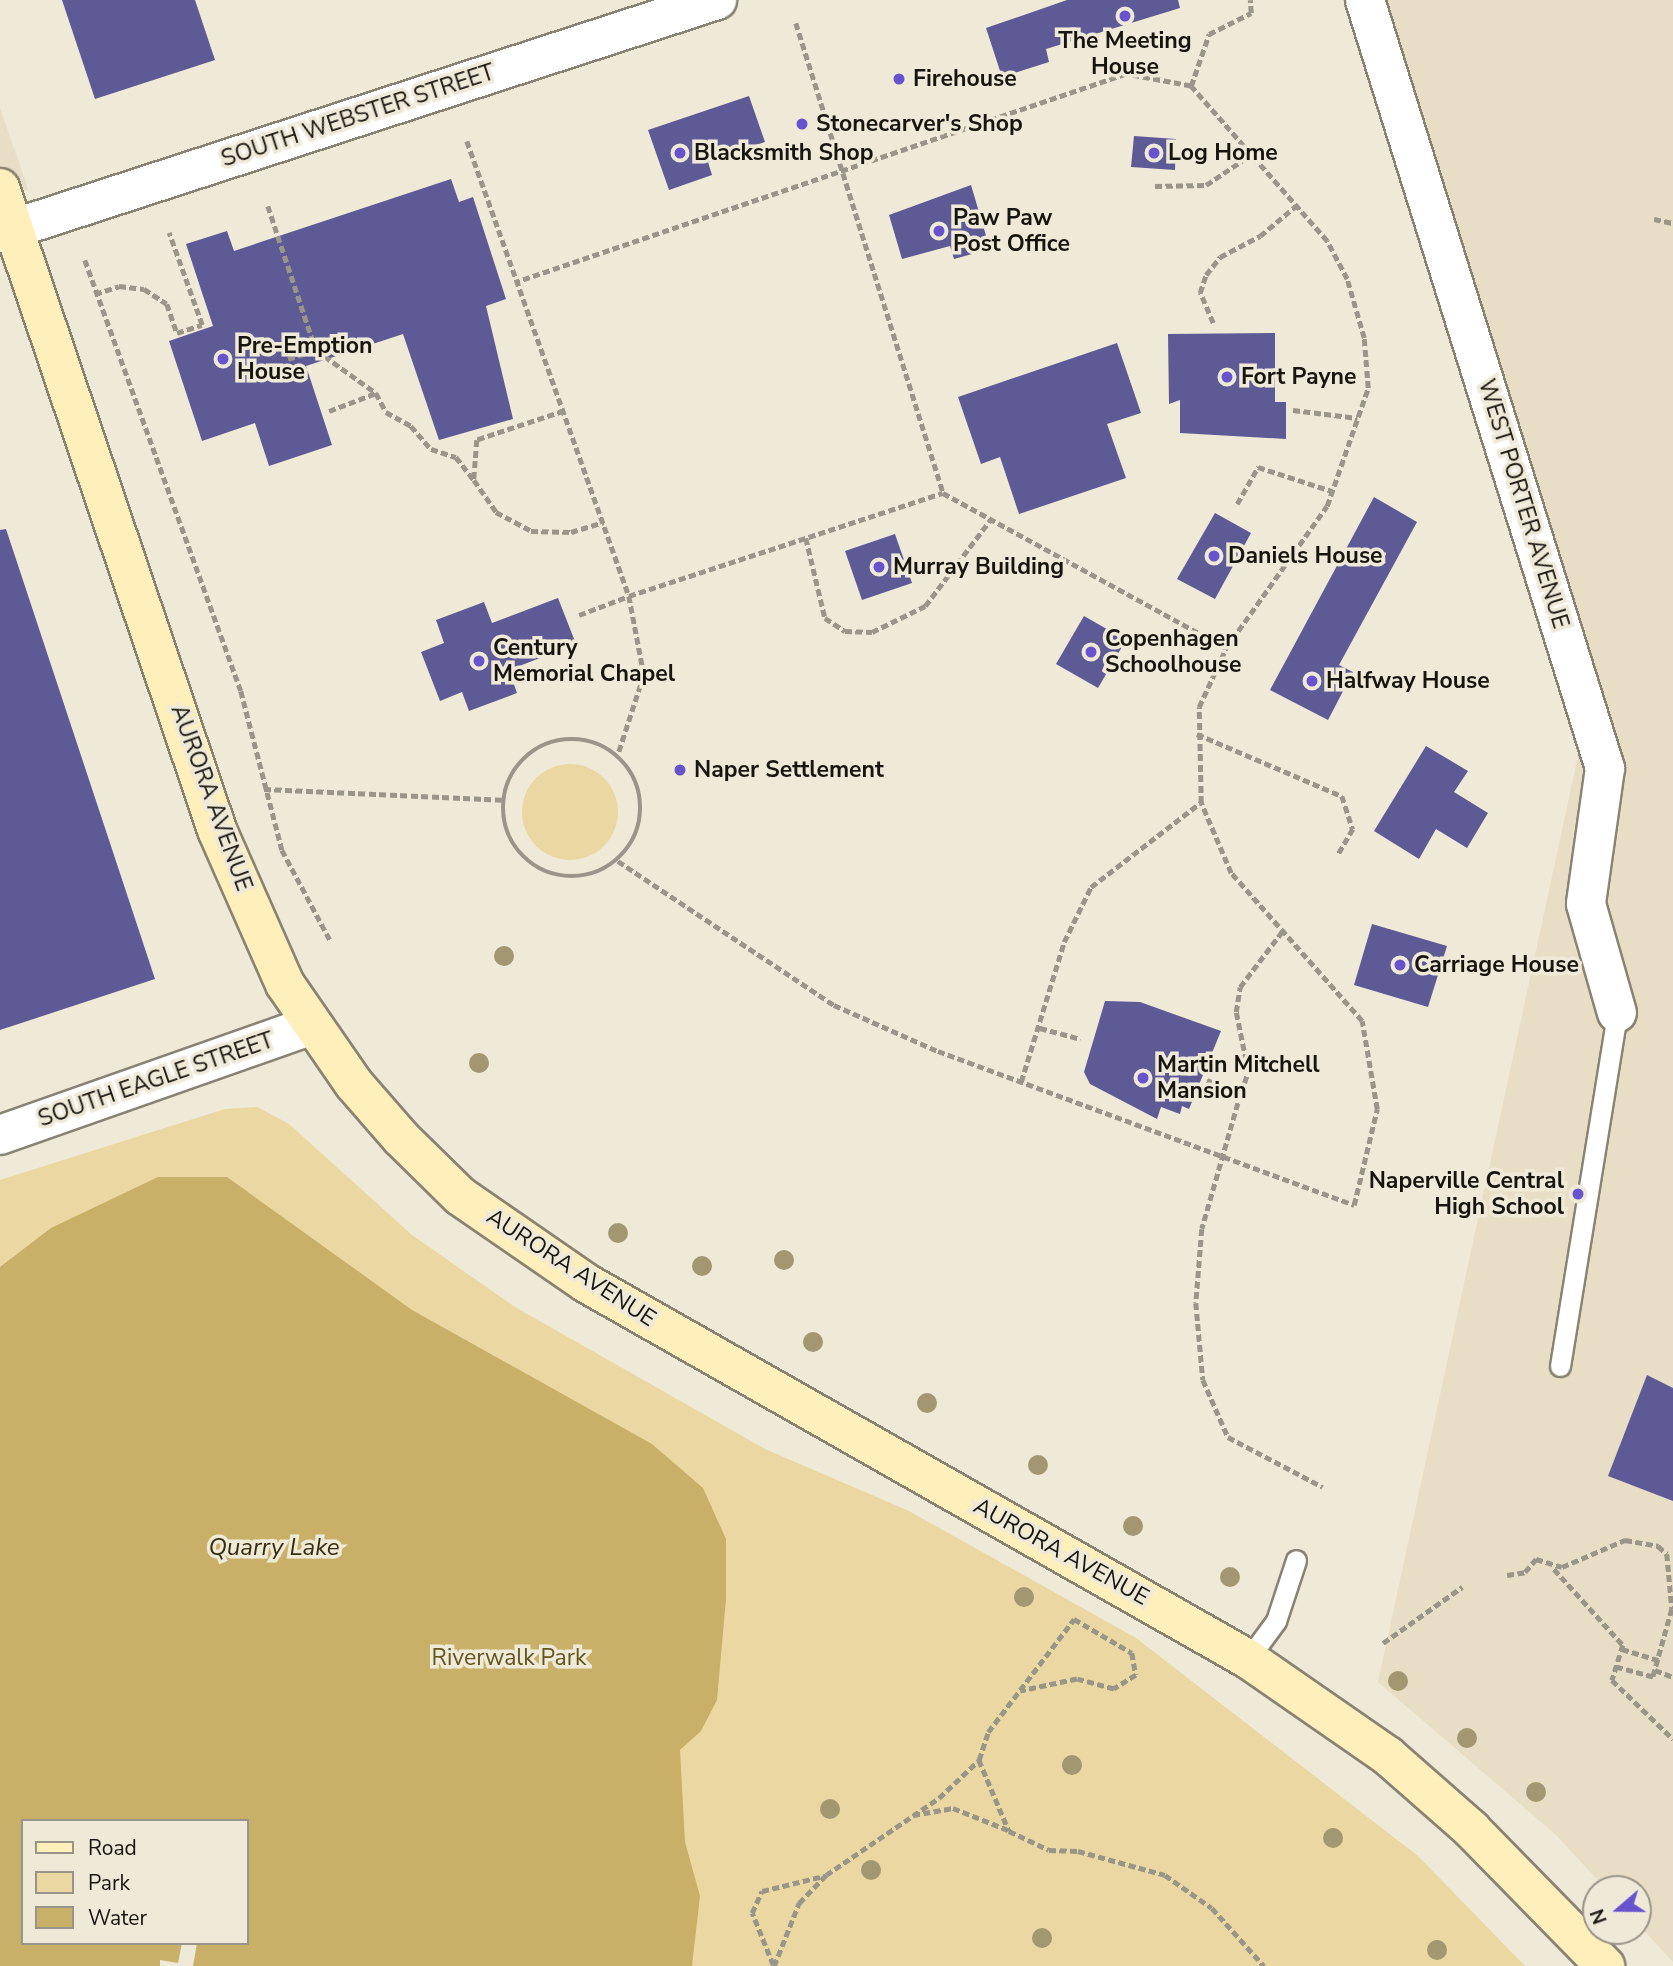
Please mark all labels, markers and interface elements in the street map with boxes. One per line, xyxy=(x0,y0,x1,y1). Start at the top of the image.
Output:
marker: The Meeting House xyxy=(1117,8,1133,24)
place label: The Meeting House xyxy=(1058,27,1192,81)
street label: SOUTH WEBSTER STREET xyxy=(218,59,498,173)
place label: Firehouse xyxy=(913,65,1017,93)
marker: Firehouse xyxy=(891,71,907,87)
place label: Stonecarver's Shop xyxy=(816,110,1023,138)
marker: Stonecarver's Shop xyxy=(794,116,810,132)
place label: Blacksmith Shop xyxy=(694,139,874,167)
place label: Log Home xyxy=(1168,139,1278,167)
marker: Blacksmith Shop xyxy=(672,145,688,161)
marker: Log Home xyxy=(1146,145,1162,161)
place label: Paw Paw Post Office xyxy=(953,204,1070,258)
marker: Paw Paw Post Office xyxy=(931,223,947,239)
place label: Pre-Emption House xyxy=(237,332,372,386)
marker: Pre-Emption House xyxy=(215,351,231,367)
place label: Fort Payne xyxy=(1241,363,1356,391)
marker: Fort Payne xyxy=(1219,369,1235,385)
street label: WEST PORTER AVENUE xyxy=(1472,376,1574,632)
place label: Daniels House xyxy=(1228,542,1383,570)
marker: Daniels House xyxy=(1206,548,1222,564)
place label: Murray Building xyxy=(893,553,1064,581)
marker: Murray Building xyxy=(871,559,887,575)
place label: Copenhagen Schoolhouse xyxy=(1105,625,1241,679)
place label: Century Memorial Chapel xyxy=(493,634,675,688)
marker: Copenhagen Schoolhouse xyxy=(1083,644,1099,660)
marker: Century Memorial Chapel xyxy=(471,653,487,669)
place label: Halfway House xyxy=(1326,667,1490,695)
marker: Halfway House xyxy=(1304,673,1320,689)
street label: AURORA AVENUE xyxy=(165,701,257,895)
place label: Naper Settlement xyxy=(694,756,884,784)
marker: Naper Settlement xyxy=(672,762,688,778)
place label: Carriage House xyxy=(1414,951,1579,979)
marker: Carriage House xyxy=(1392,957,1408,973)
street label: SOUTH EAGLE STREET xyxy=(35,1027,277,1133)
place label: Martin Mitchell Mansion xyxy=(1157,1051,1320,1105)
marker: Martin Mitchell Mansion xyxy=(1135,1070,1151,1086)
place label: Naperville Central High School xyxy=(1369,1167,1564,1221)
marker: Naperville Central High School xyxy=(1570,1186,1586,1202)
street label: AURORA AVENUE xyxy=(481,1203,661,1333)
street label: AURORA AVENUE xyxy=(969,1492,1153,1612)
water label: Quarry Lake xyxy=(208,1534,340,1562)
park label: Riverwalk Park xyxy=(431,1644,587,1672)
legend xyxy=(21,1819,248,1945)
text: Road xyxy=(88,1834,137,1862)
text: Park xyxy=(88,1869,130,1897)
north arrow xyxy=(1582,1875,1652,1945)
text: Water xyxy=(88,1904,147,1932)
text: N xyxy=(1584,1905,1614,1928)

